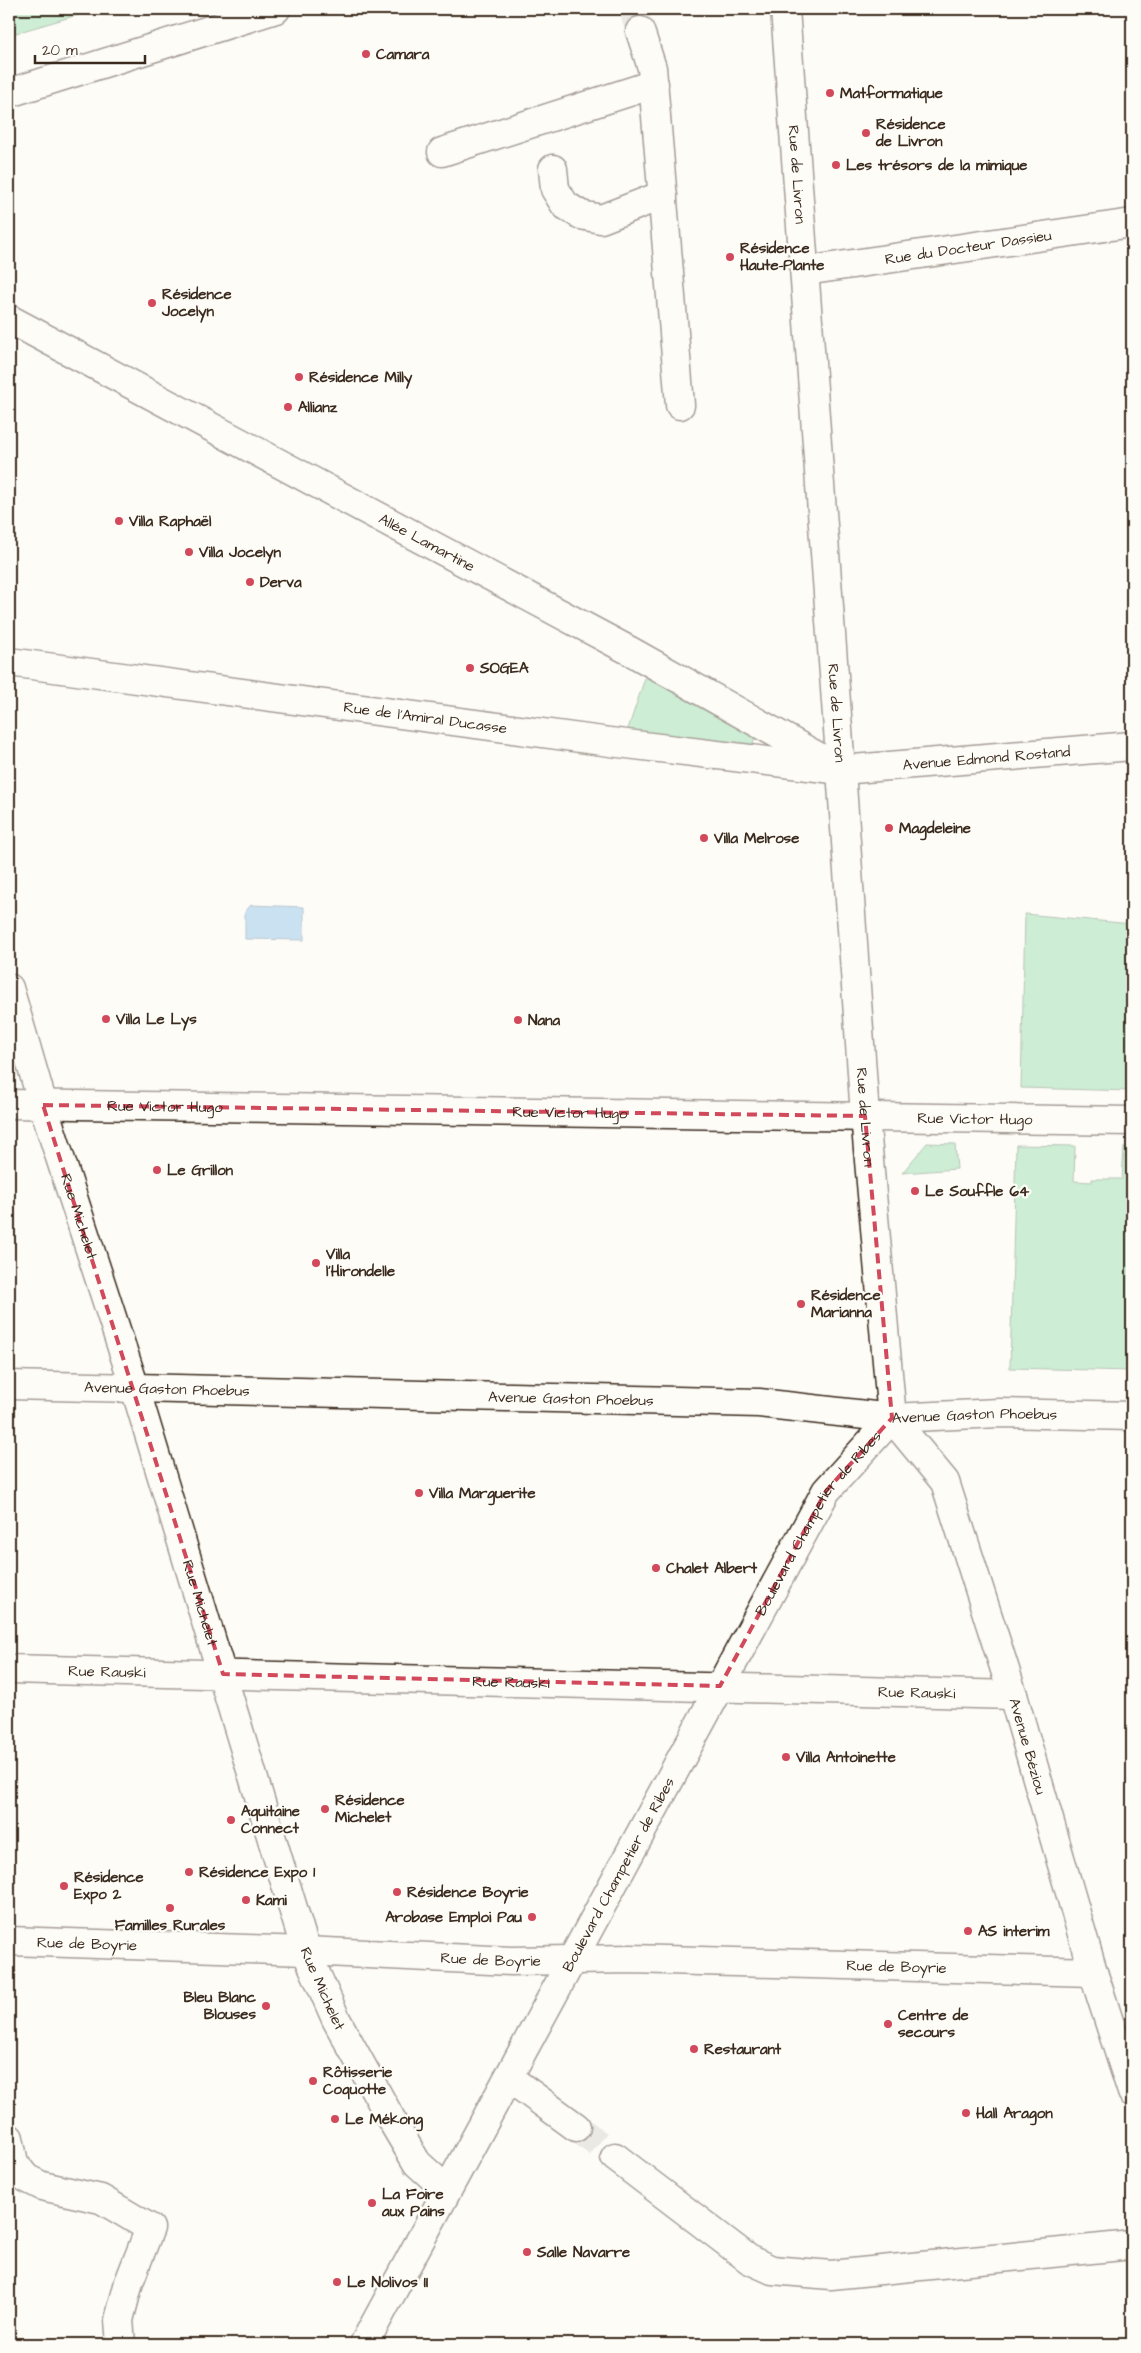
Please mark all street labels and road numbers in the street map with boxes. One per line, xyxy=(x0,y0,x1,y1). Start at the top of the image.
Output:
street label: Rue de Livron xyxy=(783,124,811,225)
street label: Rue du Docteur Dassieu xyxy=(884,224,1053,270)
street label: Allée Lamartine xyxy=(375,508,479,577)
street label: Rue de Livron xyxy=(823,663,851,764)
street label: Rue de l'Amiral Ducasse xyxy=(342,696,508,739)
street label: Avenue Edmond Rostand xyxy=(902,741,1072,775)
street label: Rue de Livron xyxy=(851,1067,880,1168)
street label: Rue Victor Hugo xyxy=(107,1095,223,1119)
street label: Rue Victor Hugo xyxy=(512,1101,628,1125)
street label: Rue Victor Hugo xyxy=(917,1107,1033,1131)
street label: Rue Michelet xyxy=(56,1171,103,1262)
street label: Avenue Gaston Phoebus xyxy=(84,1376,250,1401)
street label: Avenue Gaston Phoebus xyxy=(488,1386,654,1411)
street label: Avenue Gaston Phoebus xyxy=(891,1402,1058,1429)
street label: Boulevard Champetier de Ribes xyxy=(750,1426,886,1619)
street label: Rue Michelet xyxy=(177,1557,223,1648)
street label: Rue Rauski xyxy=(68,1660,147,1683)
street label: Rue Rauski xyxy=(472,1670,551,1694)
street label: Rue Rauski xyxy=(878,1681,956,1704)
street label: Avenue Béziou xyxy=(1004,1696,1052,1797)
street label: Boulevard Champetier de Ribes xyxy=(557,1773,680,1975)
street label: Rue de Boyrie xyxy=(36,1931,137,1956)
street label: Rue Michelet xyxy=(295,1944,351,2034)
street label: Rue de Boyrie xyxy=(440,1947,541,1972)
street label: Rue de Boyrie xyxy=(846,1955,947,1979)

